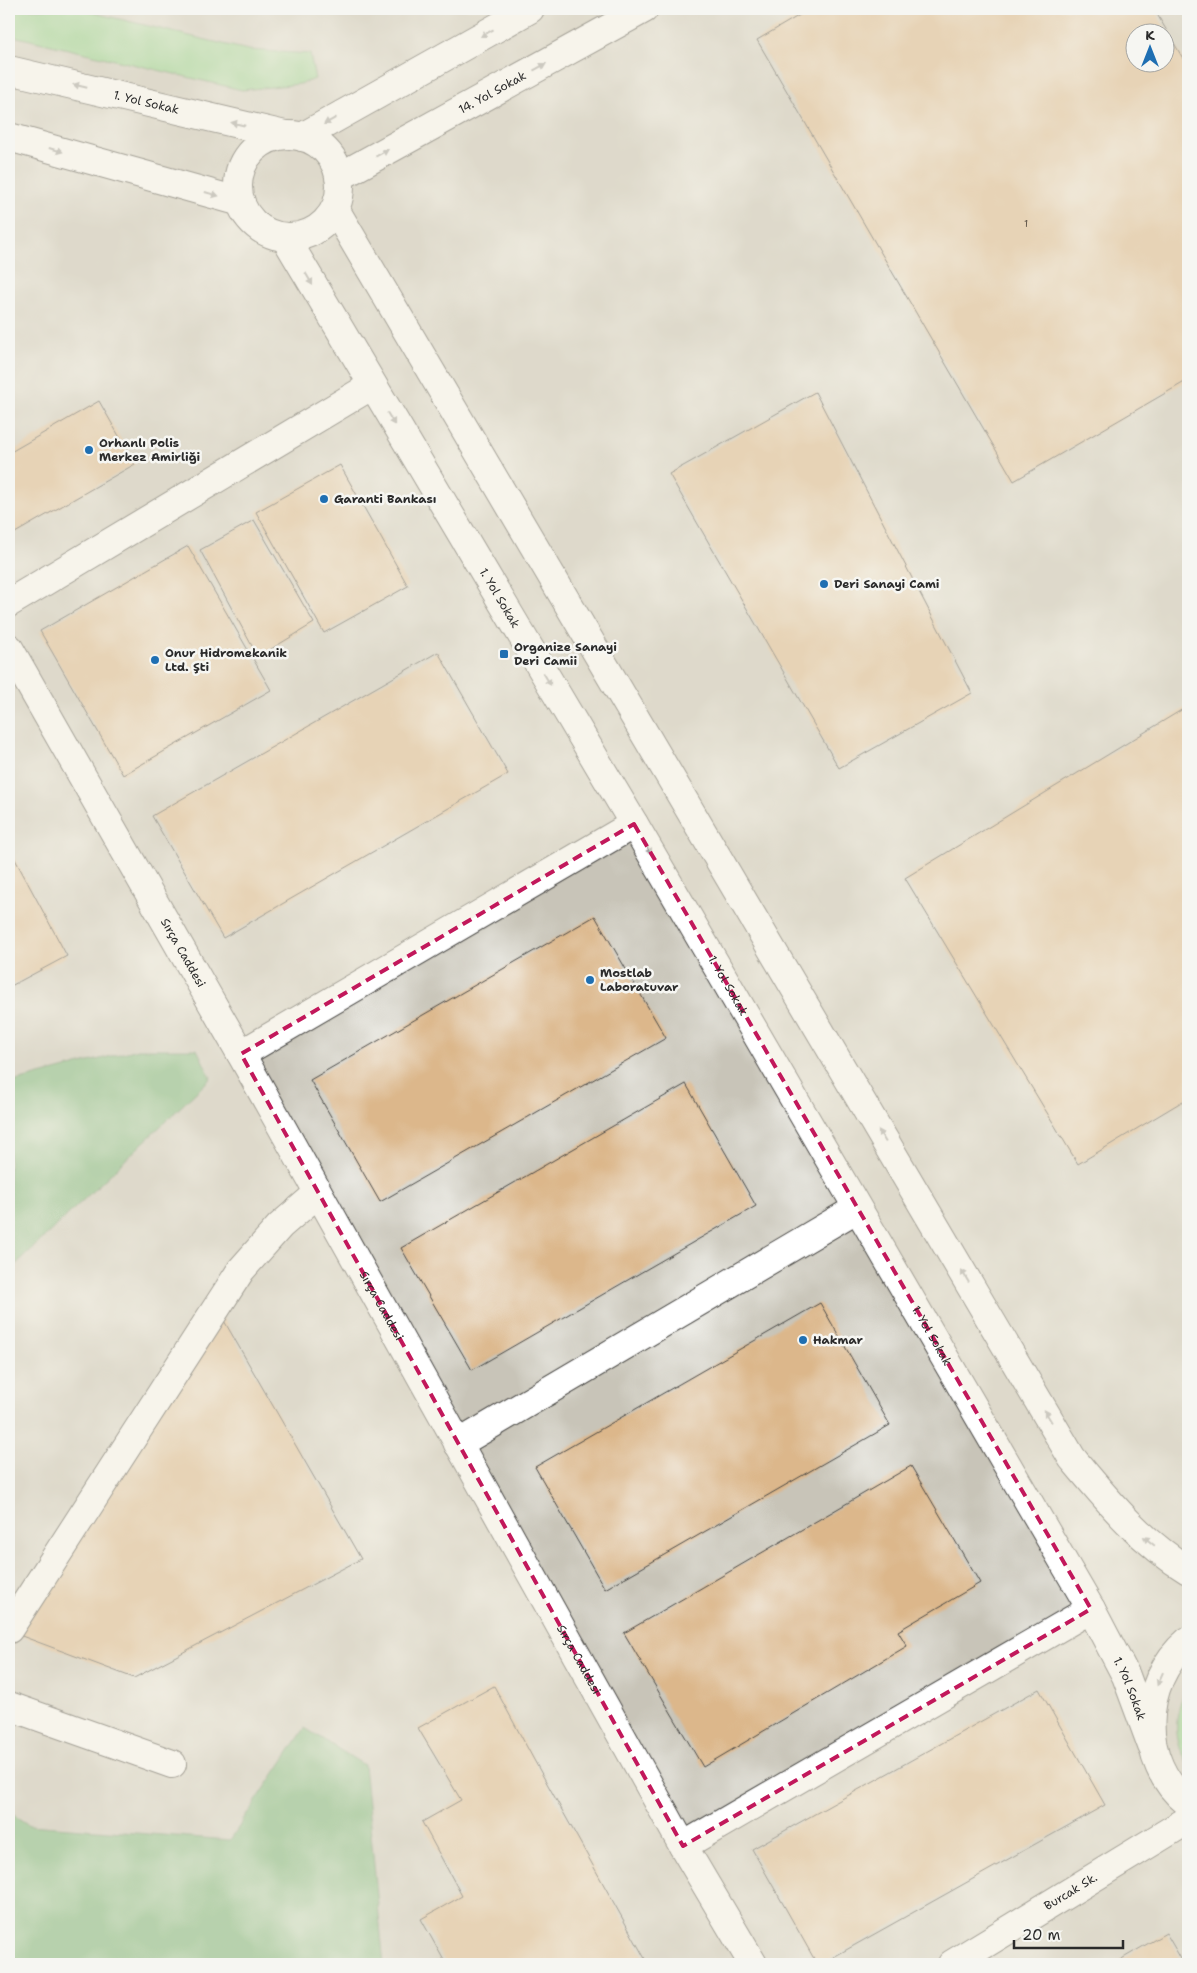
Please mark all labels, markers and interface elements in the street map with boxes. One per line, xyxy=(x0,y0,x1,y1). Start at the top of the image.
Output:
north arrow xyxy=(1124,22,1174,72)
text: K xyxy=(1145,26,1155,44)
one-way arrow xyxy=(481,28,494,37)
one-way arrow xyxy=(532,63,547,71)
street label: 14. Yol Sokak xyxy=(456,67,529,118)
one-way arrow xyxy=(72,82,87,90)
street label: 1. Yol Sokak xyxy=(112,87,181,118)
one-way arrow xyxy=(323,117,338,125)
one-way arrow xyxy=(231,120,246,128)
one-way arrow xyxy=(48,147,63,155)
one-way arrow xyxy=(375,149,389,158)
one-way arrow xyxy=(205,191,220,199)
house number: 1 xyxy=(1024,217,1028,230)
one-way arrow xyxy=(305,271,313,286)
one-way arrow xyxy=(387,413,396,426)
place label: Orhanlı Polis Merkez Amirliği xyxy=(99,435,201,465)
marker: Orhanlı Polis Merkez Amirliği xyxy=(83,444,95,456)
place label: Garanti Bankası xyxy=(334,491,436,507)
marker: Garanti Bankası xyxy=(318,493,330,505)
street label: 1. Yol Sokak xyxy=(476,565,524,631)
place label: Deri Sanayi Cami xyxy=(834,576,940,592)
marker: Deri Sanayi Cami xyxy=(818,578,830,590)
place label: Organize Sanayi Deri Camii xyxy=(514,639,617,669)
place label: Onur Hidromekanik Ltd. Şti xyxy=(165,645,287,675)
marker: Organize Sanayi Deri Camii xyxy=(498,648,510,660)
marker: Onur Hidromekanik Ltd. Şti xyxy=(149,654,161,666)
one-way arrow xyxy=(542,672,551,685)
one-way arrow xyxy=(643,842,652,855)
street label: Sırça Caddesi xyxy=(157,915,209,990)
street label: 1. Yol Sokak xyxy=(704,953,752,1019)
place label: Mostlab Laboratuvar xyxy=(600,965,679,995)
marker: Mostlab Laboratuvar xyxy=(584,974,596,986)
one-way arrow xyxy=(878,1129,887,1143)
street label: Sırça Caddesi xyxy=(356,1268,407,1343)
one-way arrow xyxy=(961,1268,969,1283)
street label: 1. Yol Sokak xyxy=(908,1303,956,1369)
place label: Hakmar xyxy=(813,1332,864,1348)
marker: Hakmar xyxy=(797,1334,809,1346)
one-way arrow xyxy=(1043,1409,1052,1422)
one-way arrow xyxy=(1143,1536,1156,1547)
street label: Sırça Caddesi xyxy=(553,1622,605,1697)
street label: 1. Yol Sokak xyxy=(1109,1654,1150,1723)
one-way arrow xyxy=(1155,1672,1164,1687)
street label: Burcak Sk. xyxy=(1041,1869,1100,1914)
scale bar xyxy=(1014,1918,1123,1950)
text: 20 m xyxy=(1022,1925,1061,1945)

